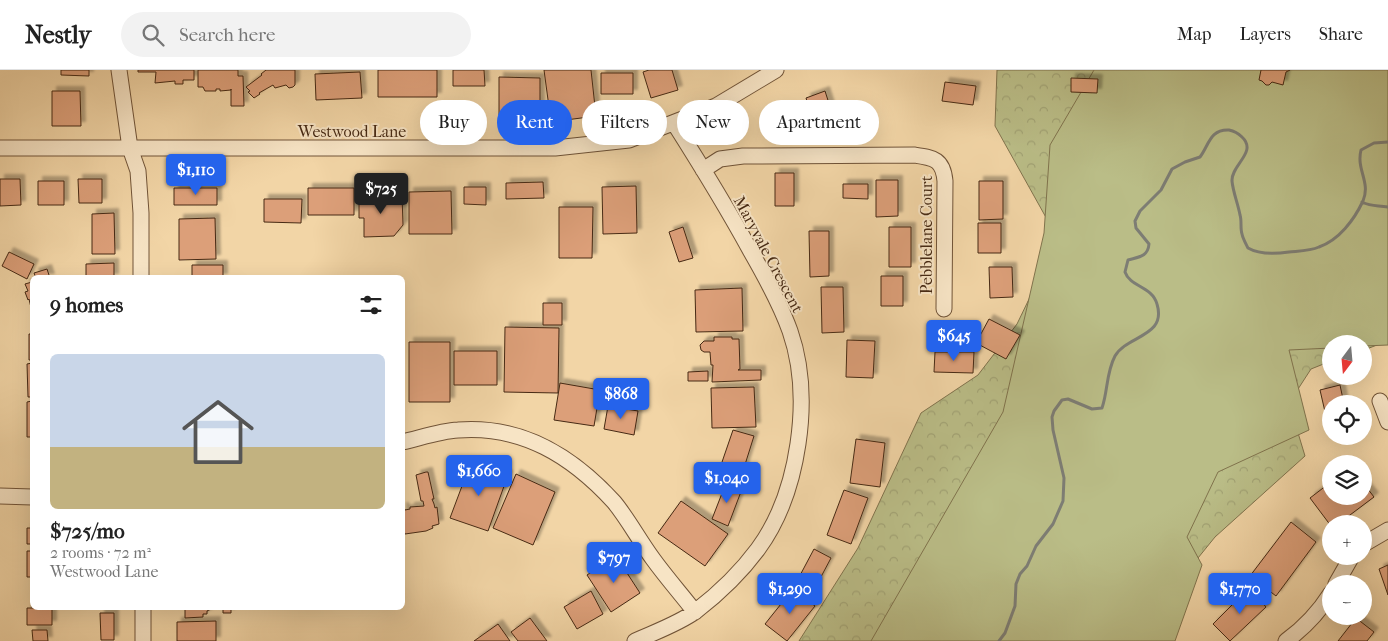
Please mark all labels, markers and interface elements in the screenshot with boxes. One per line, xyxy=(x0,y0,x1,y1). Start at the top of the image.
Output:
search box xyxy=(121,12,471,57)
text: Nestly xyxy=(25,21,91,49)
icon: search xyxy=(139,21,167,49)
text: Search here xyxy=(179,24,275,46)
text: Map xyxy=(1177,24,1211,45)
text: Layers xyxy=(1239,24,1291,45)
text: Share xyxy=(1319,24,1363,45)
chip: Buy xyxy=(420,100,487,145)
chip: Rent xyxy=(497,100,572,145)
chip: Filters xyxy=(582,100,667,145)
chip: New xyxy=(677,100,749,145)
chip: Apartment xyxy=(759,100,879,145)
street label: Westwood Lane xyxy=(297,122,406,141)
pin: $1,110 xyxy=(155,154,237,196)
text: $1,110 xyxy=(177,160,215,179)
pin: $725 xyxy=(351,172,411,215)
street label: Pebblelane Court xyxy=(917,175,936,294)
text: $725 xyxy=(365,179,397,198)
street label: Maryvale Crescent xyxy=(730,193,807,316)
icon: filters xyxy=(357,291,385,319)
text: 9 homes xyxy=(50,293,123,317)
pin: $645 xyxy=(924,320,984,362)
text: $645 xyxy=(937,326,971,345)
north arrow xyxy=(1322,335,1372,385)
map controls xyxy=(1322,335,1372,625)
pin: $868 xyxy=(591,378,651,420)
text: $868 xyxy=(604,384,638,403)
icon: home xyxy=(173,387,263,477)
button: locate xyxy=(1322,395,1372,445)
pin: $1,660 xyxy=(438,454,520,497)
button: layers xyxy=(1322,455,1372,505)
text: $1,660 xyxy=(457,461,501,480)
pin: $1,040 xyxy=(686,462,768,504)
text: $1,040 xyxy=(705,468,749,487)
button: + xyxy=(1322,515,1372,565)
text: $725/mo xyxy=(50,519,125,543)
pin: $797 xyxy=(584,542,644,584)
text: 2 rooms · 72 m² xyxy=(50,543,151,562)
text: $797 xyxy=(598,548,630,567)
text: Westwood Lane xyxy=(50,562,158,581)
pin: $1,290 xyxy=(749,572,831,615)
pin: $1,770 xyxy=(1199,572,1281,615)
button: − xyxy=(1322,575,1372,625)
text: $1,290 xyxy=(768,579,812,598)
text: $1,770 xyxy=(1219,579,1261,598)

